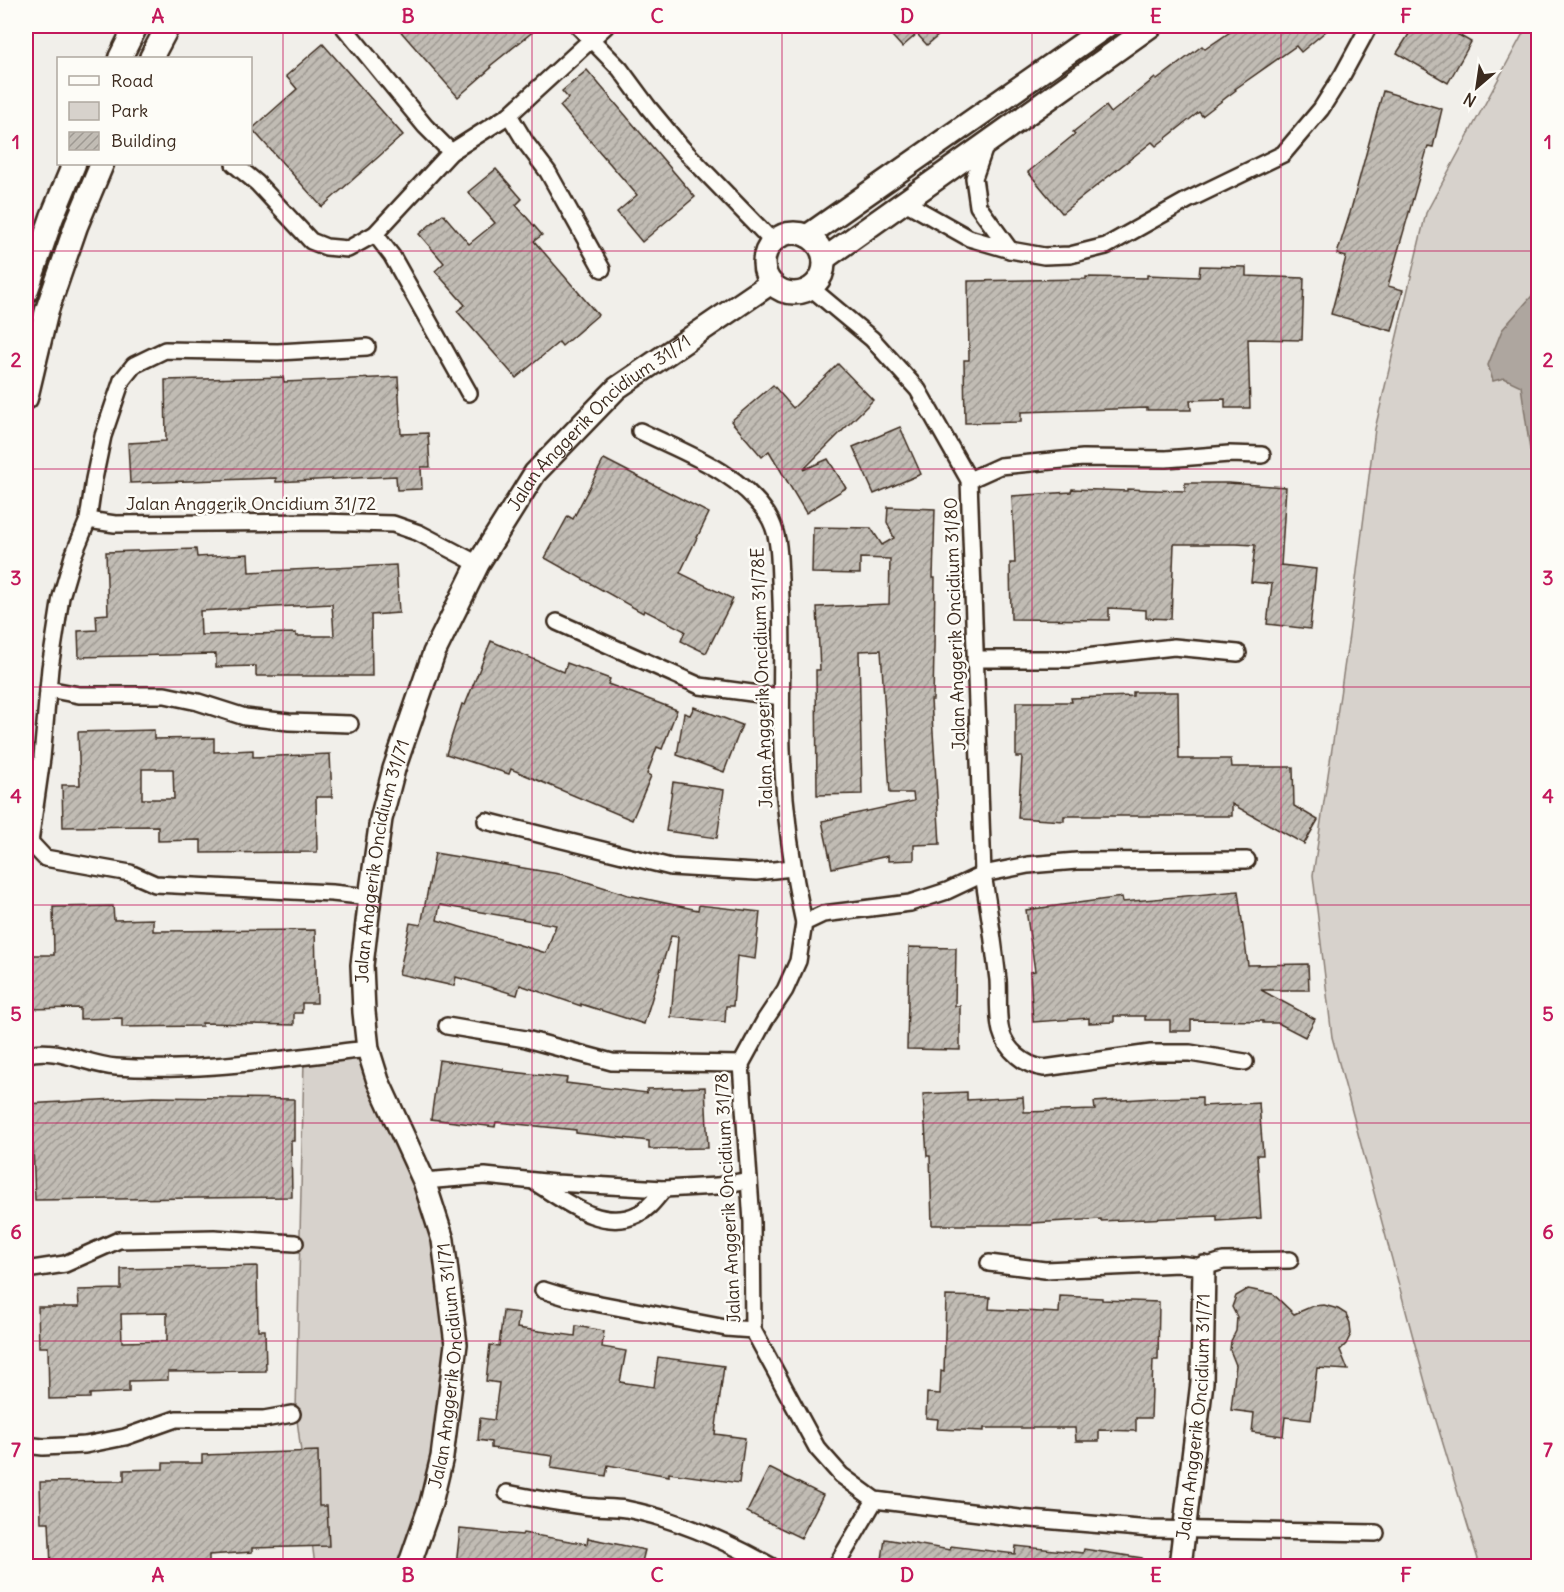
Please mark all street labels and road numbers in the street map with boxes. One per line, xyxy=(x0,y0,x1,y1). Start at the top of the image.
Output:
street label: Jalan Anggerik Oncidium 31/71 xyxy=(502,329,695,515)
street label: Jalan Anggerik Oncidium 31/72 xyxy=(126,492,376,515)
street label: Jalan Anggerik Oncidium 31/80 xyxy=(939,497,970,751)
street label: Jalan Anggerik Oncidium 31/78E xyxy=(745,547,778,809)
street label: Jalan Anggerik Oncidium 31/71 xyxy=(350,736,414,984)
street label: Jalan Anggerik Oncidium 31/78 xyxy=(709,1072,746,1324)
street label: Jalan Anggerik Oncidium 31/71 xyxy=(423,1241,467,1491)
street label: Jalan Anggerik Oncidium 31/71 xyxy=(1171,1293,1215,1541)

